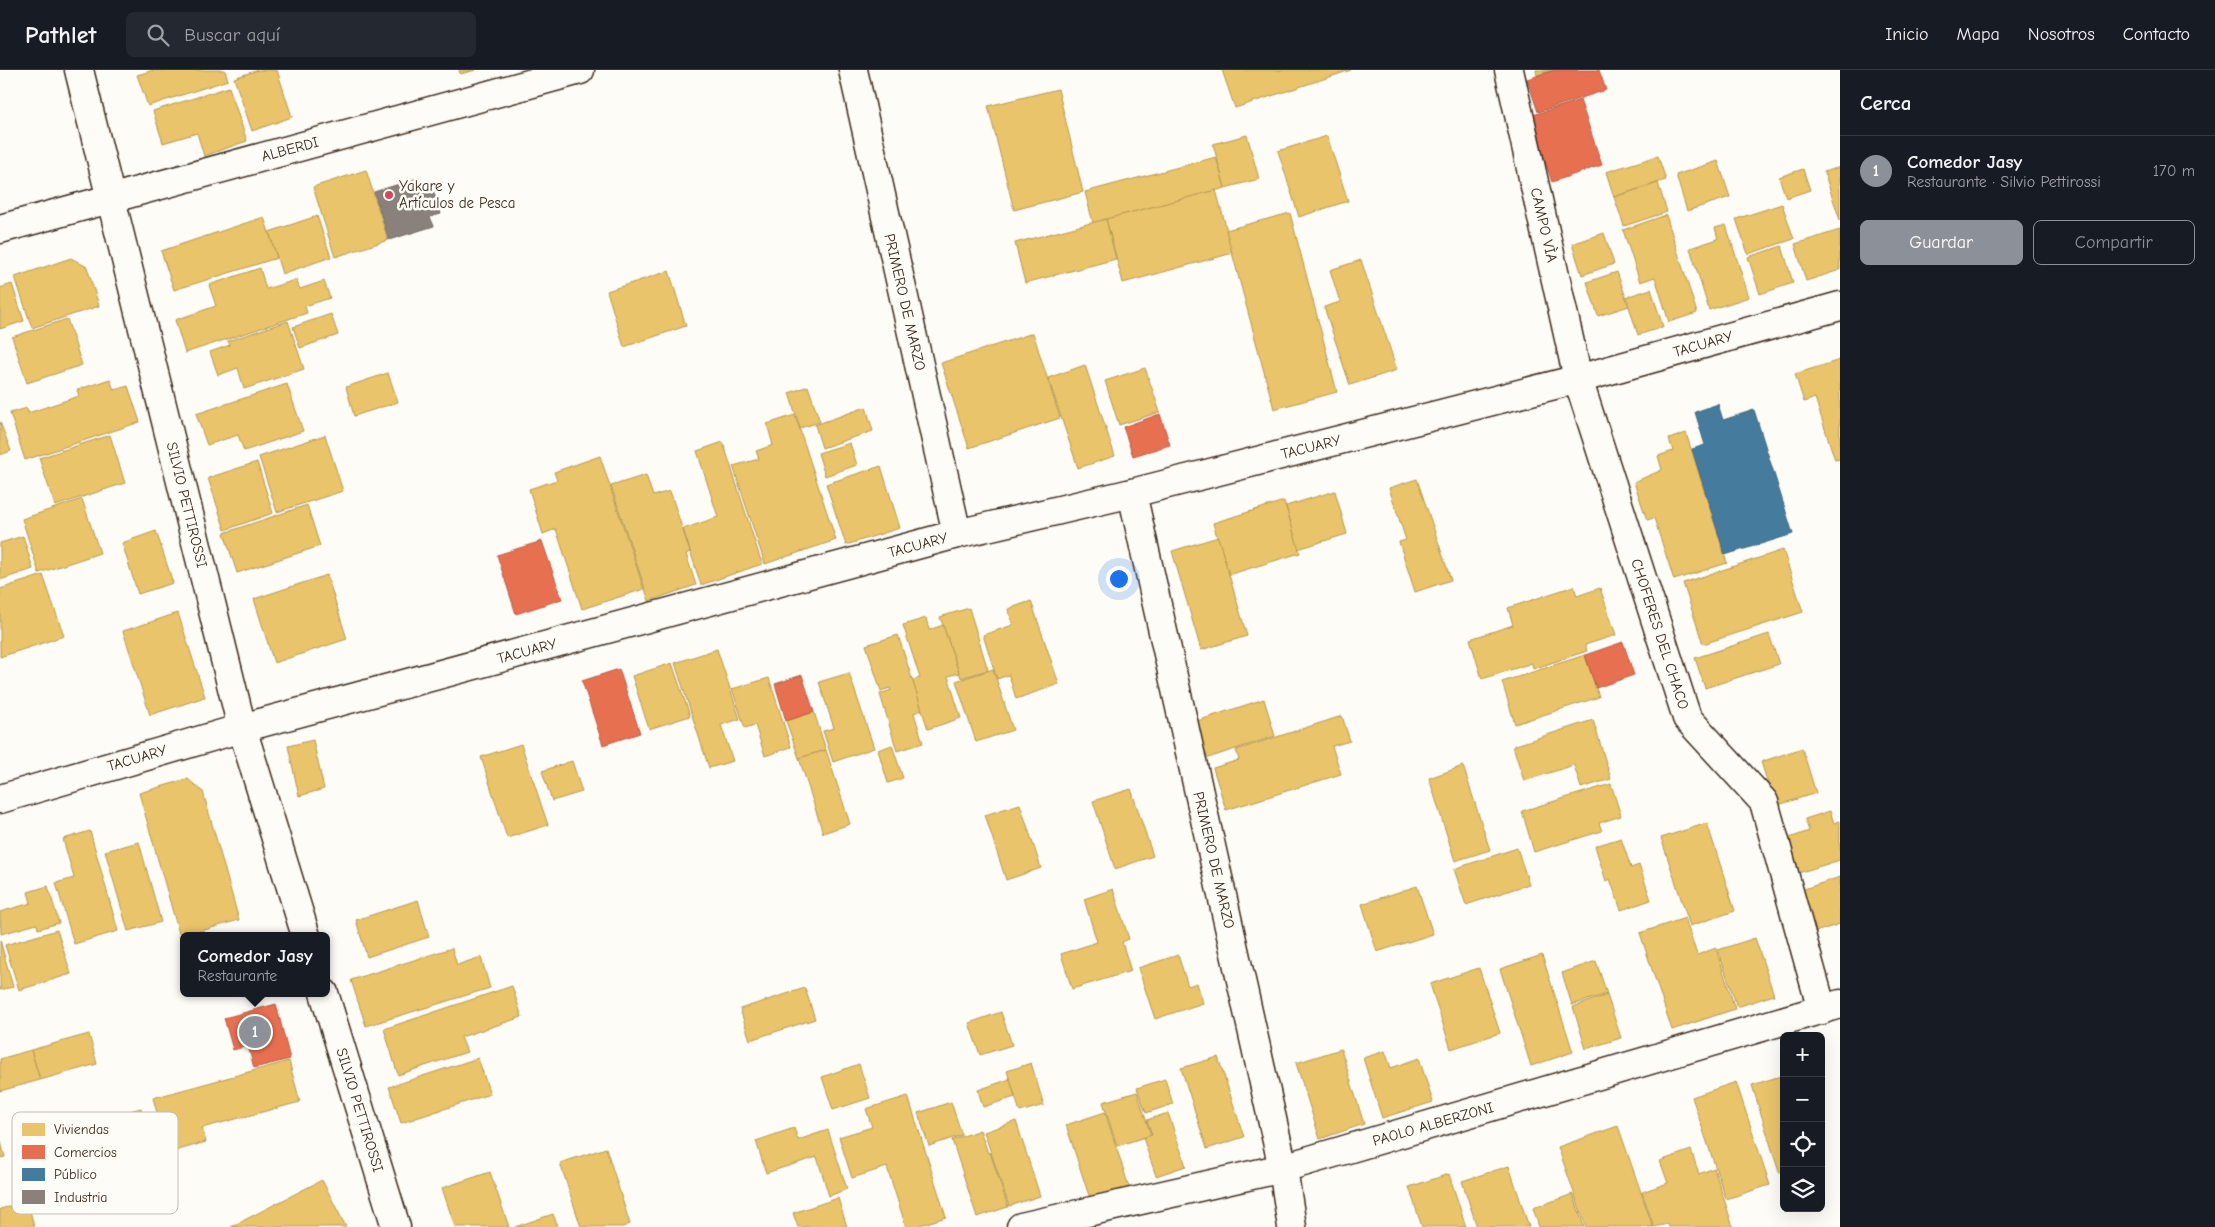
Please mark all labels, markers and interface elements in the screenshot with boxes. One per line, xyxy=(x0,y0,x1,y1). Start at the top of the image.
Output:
search box xyxy=(126,12,476,57)
text: Pathlet xyxy=(25,21,96,49)
icon: search xyxy=(144,21,172,49)
text: Buscar aquí xyxy=(184,24,280,46)
text: Inicio xyxy=(1885,24,1929,45)
text: Mapa xyxy=(1957,24,2000,45)
text: Nosotros xyxy=(2028,24,2095,45)
text: Contacto xyxy=(2123,24,2190,45)
text: Cerca xyxy=(1860,91,1911,115)
street label: ALBERDI xyxy=(259,133,321,165)
text: Comedor Jasy xyxy=(1907,151,2022,173)
text: 1 xyxy=(1873,162,1879,180)
text: 170 m xyxy=(2153,162,2195,180)
text: Restaurante · Silvio Pettirossi xyxy=(1907,173,2101,191)
place label: Yakare y Artículos de Pesca xyxy=(399,177,516,212)
street label: CAMPO VÌA xyxy=(1527,186,1562,264)
marker: Yakare y Artículos de Pesca xyxy=(383,189,395,201)
button: Guardar xyxy=(1860,220,2023,265)
button: Compartir xyxy=(2033,220,2195,265)
street label: PRIMERO DE MARZO xyxy=(880,232,930,372)
street label: TACUARY xyxy=(1671,327,1735,361)
street label: TACUARY xyxy=(1279,431,1343,463)
street label: SILVIO PETTIROSSI xyxy=(163,440,211,570)
street label: TACUARY xyxy=(886,528,950,562)
street label: CHOFERES DEL CHACO xyxy=(1627,556,1693,712)
your location xyxy=(1106,566,1132,592)
street label: TACUARY xyxy=(495,634,559,668)
street label: TACUARY xyxy=(105,741,169,775)
street label: PRIMERO DE MARZO xyxy=(1189,790,1239,930)
popup xyxy=(180,932,330,997)
text: Comedor Jasy xyxy=(197,945,313,967)
text: Restaurante xyxy=(197,967,277,985)
pin: 1 xyxy=(239,1013,271,1051)
map controls xyxy=(1780,1032,1825,1212)
button: + xyxy=(1780,1032,1825,1077)
street label: SILVIO PETTIROSSI xyxy=(333,1046,388,1174)
button: − xyxy=(1780,1077,1825,1122)
street label: PAOLO ALBERZONI xyxy=(1370,1098,1496,1150)
legend xyxy=(12,1112,178,1214)
text: Viviendas xyxy=(54,1121,109,1138)
button: locate xyxy=(1780,1122,1825,1167)
text: Comercios xyxy=(54,1144,117,1161)
text: Público xyxy=(54,1166,97,1183)
button: layers xyxy=(1780,1167,1825,1212)
text: Industria xyxy=(54,1189,108,1206)

